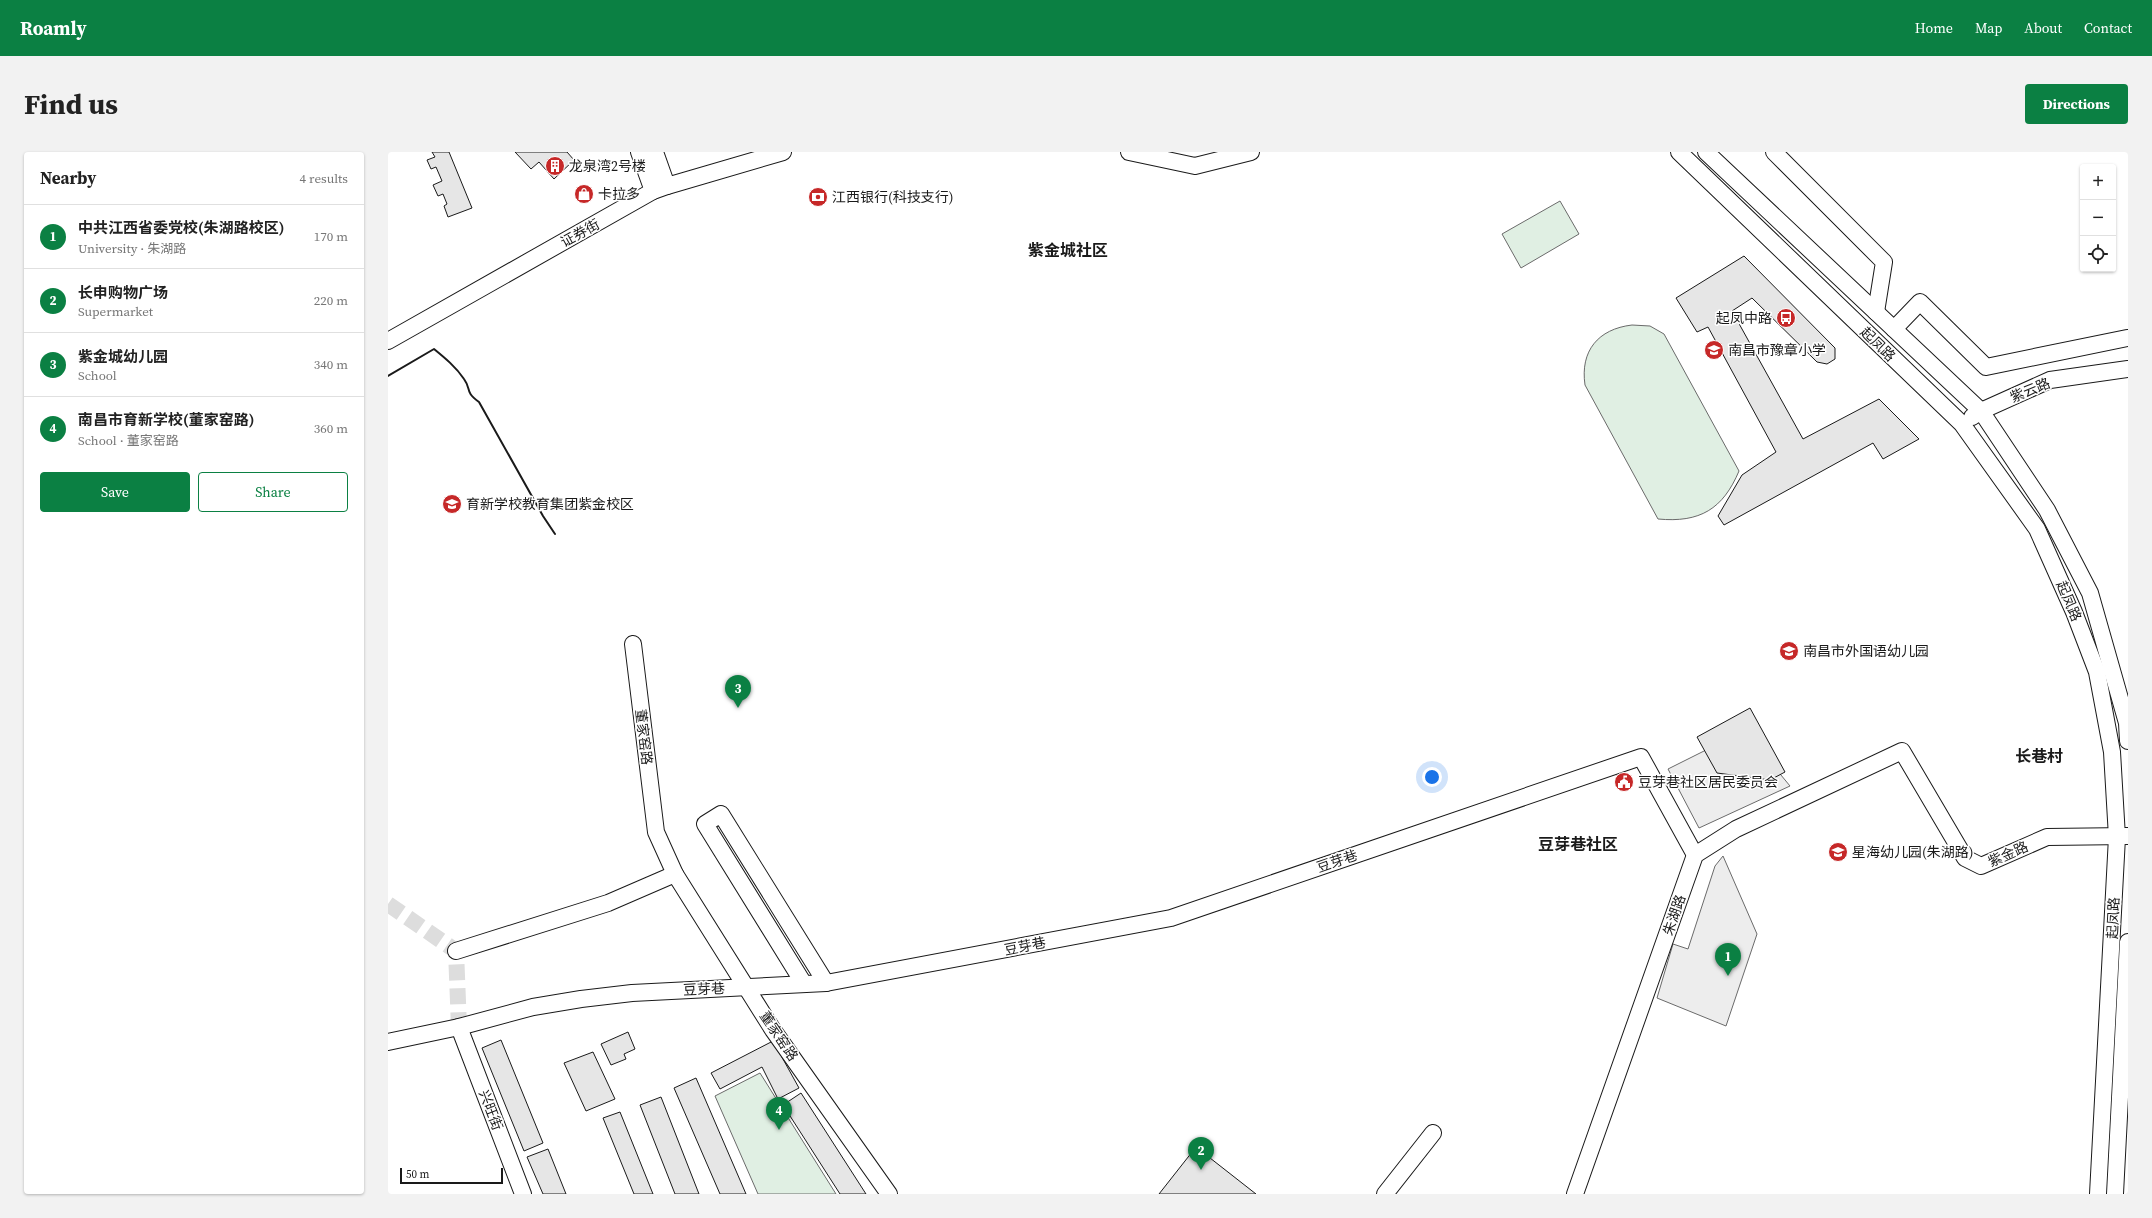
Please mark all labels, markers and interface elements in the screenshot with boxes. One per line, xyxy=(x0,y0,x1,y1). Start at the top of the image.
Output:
text: Roamly xyxy=(20,15,87,41)
text: Home xyxy=(1915,18,1953,38)
text: Map xyxy=(1975,18,2002,38)
text: About xyxy=(2024,18,2062,38)
text: Contact xyxy=(2084,18,2132,38)
button: Directions xyxy=(2025,84,2128,124)
text: Find us xyxy=(24,85,118,123)
building icon: 龙泉湾2号楼 xyxy=(544,155,566,177)
place label: 龙泉湾2号楼 xyxy=(569,156,646,176)
map controls xyxy=(2080,164,2116,272)
button: + xyxy=(2080,164,2116,200)
text: Nearby xyxy=(40,166,96,190)
text: 4 results xyxy=(300,170,348,187)
shop icon: 卡拉多 xyxy=(573,183,595,205)
place label: 卡拉多 xyxy=(598,184,640,204)
bank icon: 江西银行(科技支行) xyxy=(807,186,829,208)
place label: 江西银行(科技支行) xyxy=(832,187,954,207)
button: − xyxy=(2080,200,2116,236)
street label: 证券街 xyxy=(557,214,603,252)
text: 中共江西省委党校(朱湖路校区) xyxy=(78,217,284,238)
text: 1 xyxy=(49,228,57,245)
text: 170 m xyxy=(314,228,348,245)
button: locate xyxy=(2080,236,2116,272)
district label: 紫金城社区 xyxy=(1028,239,1108,261)
text: University · 朱湖路 xyxy=(78,240,186,257)
text: 长申购物广场 xyxy=(78,282,168,303)
text: 2 xyxy=(49,292,57,309)
text: 220 m xyxy=(314,292,348,309)
text: Supermarket xyxy=(78,303,153,320)
bus stop icon: 起凤中路 xyxy=(1775,307,1797,329)
place label: 起凤中路 xyxy=(1716,308,1772,328)
street label: 起凤路 xyxy=(1856,322,1900,366)
school or university icon: 南昌市豫章小学 xyxy=(1703,339,1725,361)
place label: 南昌市豫章小学 xyxy=(1728,340,1826,360)
text: 紫金城幼儿园 xyxy=(78,346,168,367)
text: 3 xyxy=(49,356,57,373)
text: 340 m xyxy=(314,356,348,373)
text: School xyxy=(78,367,117,384)
street label: 紫云路 xyxy=(2007,373,2053,407)
text: 南昌市育新学校(董家窑路) xyxy=(78,409,254,430)
text: 4 xyxy=(49,420,57,437)
text: 360 m xyxy=(314,420,348,437)
text: School · 董家窑路 xyxy=(78,432,179,449)
button: Save xyxy=(40,472,190,512)
button: Share xyxy=(198,472,348,512)
school or university icon: 育新学校教育集团紫金校区 xyxy=(441,493,463,515)
place label: 育新学校教育集团紫金校区 xyxy=(466,494,634,514)
street label: 起凤路 xyxy=(2052,578,2086,624)
school or university icon: 南昌市外国语幼儿园 xyxy=(1778,640,1800,662)
place label: 南昌市外国语幼儿园 xyxy=(1803,641,1929,661)
pin: 3 xyxy=(725,675,751,708)
street label: 董家窑路 xyxy=(631,708,657,766)
district label: 长巷村 xyxy=(2015,745,2063,767)
your location xyxy=(1422,767,1442,787)
public building icon: 豆芽巷社区居民委员会 xyxy=(1613,771,1635,793)
place label: 豆芽巷社区居民委员会 xyxy=(1638,772,1778,792)
district label: 豆芽巷社区 xyxy=(1538,833,1618,855)
street label: 紫金路 xyxy=(1985,836,2031,872)
school or university icon: 星海幼儿园(朱湖路) xyxy=(1827,841,1849,863)
place label: 星海幼儿园(朱湖路) xyxy=(1852,842,1974,862)
street label: 豆芽巷 xyxy=(1314,845,1360,877)
street label: 朱湖路 xyxy=(1658,892,1690,938)
street label: 起凤路 xyxy=(2102,897,2124,939)
street label: 豆芽巷 xyxy=(1002,932,1048,960)
pin: 1 xyxy=(1715,943,1741,976)
street label: 豆芽巷 xyxy=(683,978,725,1000)
street label: 董家窑路 xyxy=(755,1007,803,1065)
street label: 兴旺街 xyxy=(474,1087,508,1133)
pin: 4 xyxy=(766,1097,792,1130)
pin: 2 xyxy=(1188,1137,1214,1170)
scale bar xyxy=(400,1166,503,1185)
text: 50 m xyxy=(406,1167,429,1182)

